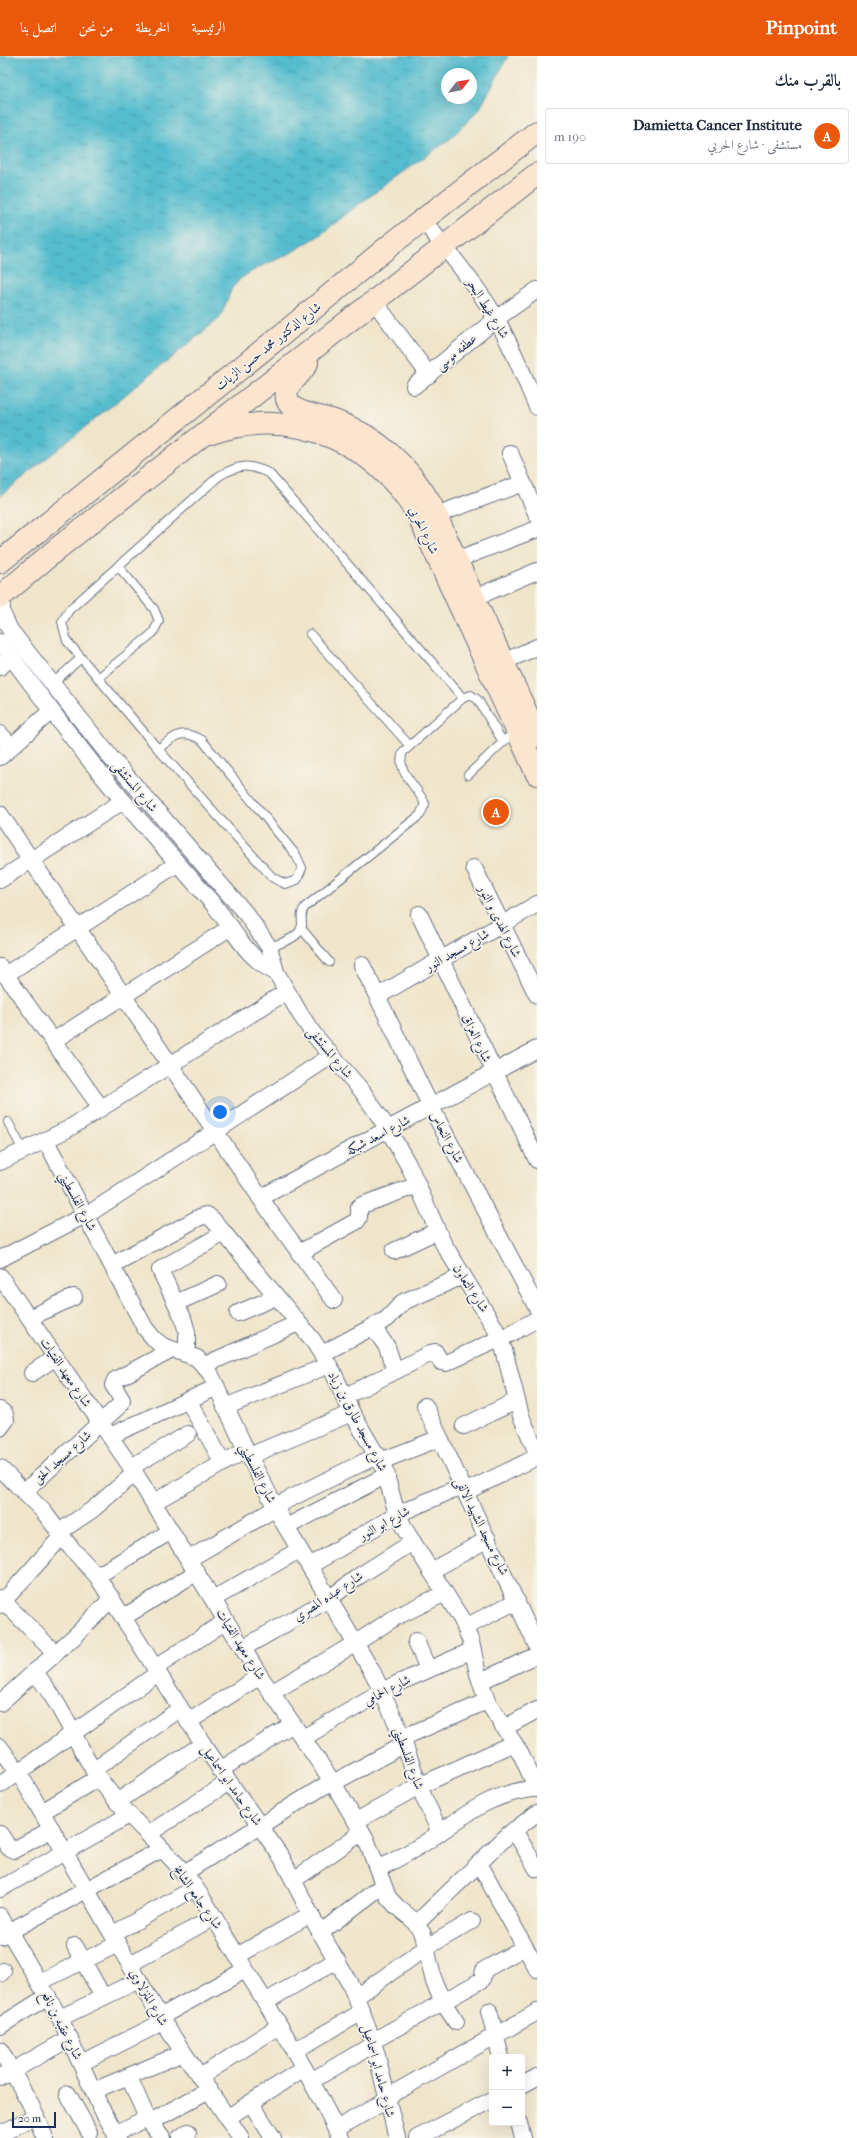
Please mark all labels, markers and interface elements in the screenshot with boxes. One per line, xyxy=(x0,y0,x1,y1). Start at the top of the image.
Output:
text: Pinpoint xyxy=(766,17,837,39)
text: اتصل بنا xyxy=(20,19,57,36)
text: من نحن xyxy=(79,19,114,36)
text: الخريطة xyxy=(136,19,170,36)
text: الرئيسية xyxy=(192,19,225,36)
north arrow xyxy=(441,68,477,104)
text: بالقرب منك xyxy=(775,70,841,90)
text: Damietta Cancer Institute xyxy=(633,116,802,134)
text: 190 m xyxy=(554,129,586,144)
text: A xyxy=(823,129,831,144)
text: مستشفى · شارع الحربي xyxy=(708,137,802,152)
street label: شارع غيط البحر xyxy=(459,274,512,343)
street label: شارع الدكتور محمد حسن الزيات xyxy=(212,299,326,396)
street label: عطفه موسى xyxy=(432,330,481,375)
street label: شارع الحربي xyxy=(402,504,442,558)
street label: شارع المستشفى xyxy=(106,757,161,817)
pin: A xyxy=(483,797,509,827)
street label: شارع الهدى و النور xyxy=(471,881,525,961)
street label: شارع مسجد النور xyxy=(421,926,494,979)
street label: شارع العزاق xyxy=(456,1012,495,1066)
street label: شارع المستشفى xyxy=(301,1023,356,1083)
your location xyxy=(210,1102,230,1122)
street label: شارع النحاس xyxy=(424,1109,467,1167)
street label: شارع اسعد شبكه xyxy=(343,1112,414,1162)
street label: شارع الفلسطيني xyxy=(53,1169,100,1235)
street label: شارع التعاون xyxy=(447,1261,492,1317)
street label: شارع معهد الفتيات xyxy=(34,1334,95,1412)
street label: شارع مسجد طارق بن زياد xyxy=(322,1368,391,1476)
street label: شارع مسجد الحق xyxy=(30,1427,97,1490)
street label: شارع الفلسطيني xyxy=(233,1441,279,1507)
street label: شارع مسجد الشهيد الالفى xyxy=(448,1475,512,1579)
street label: شارع ابو النور xyxy=(354,1503,414,1548)
street label: شارع عبده المصري xyxy=(291,1568,368,1627)
street label: شارع معهد الفتيات xyxy=(210,1606,269,1684)
street label: شارع الحمامي xyxy=(361,1671,415,1712)
street label: شارع الفلسطيني xyxy=(387,1725,427,1793)
street label: شارع حامد ابو اسماعيل xyxy=(195,1742,265,1831)
street label: شارع جامع الشامخ xyxy=(166,1862,226,1935)
street label: شارع المنزلاوي xyxy=(123,1966,171,2030)
street label: شارع عقبه بن نافع xyxy=(34,1988,86,2064)
street label: شارع حامد ابو اسماعيل xyxy=(356,2023,399,2120)
map controls xyxy=(489,2054,525,2126)
button: + xyxy=(489,2054,525,2090)
button: − xyxy=(489,2090,525,2126)
scale bar xyxy=(12,2110,56,2129)
text: 20 m xyxy=(18,2112,41,2125)

